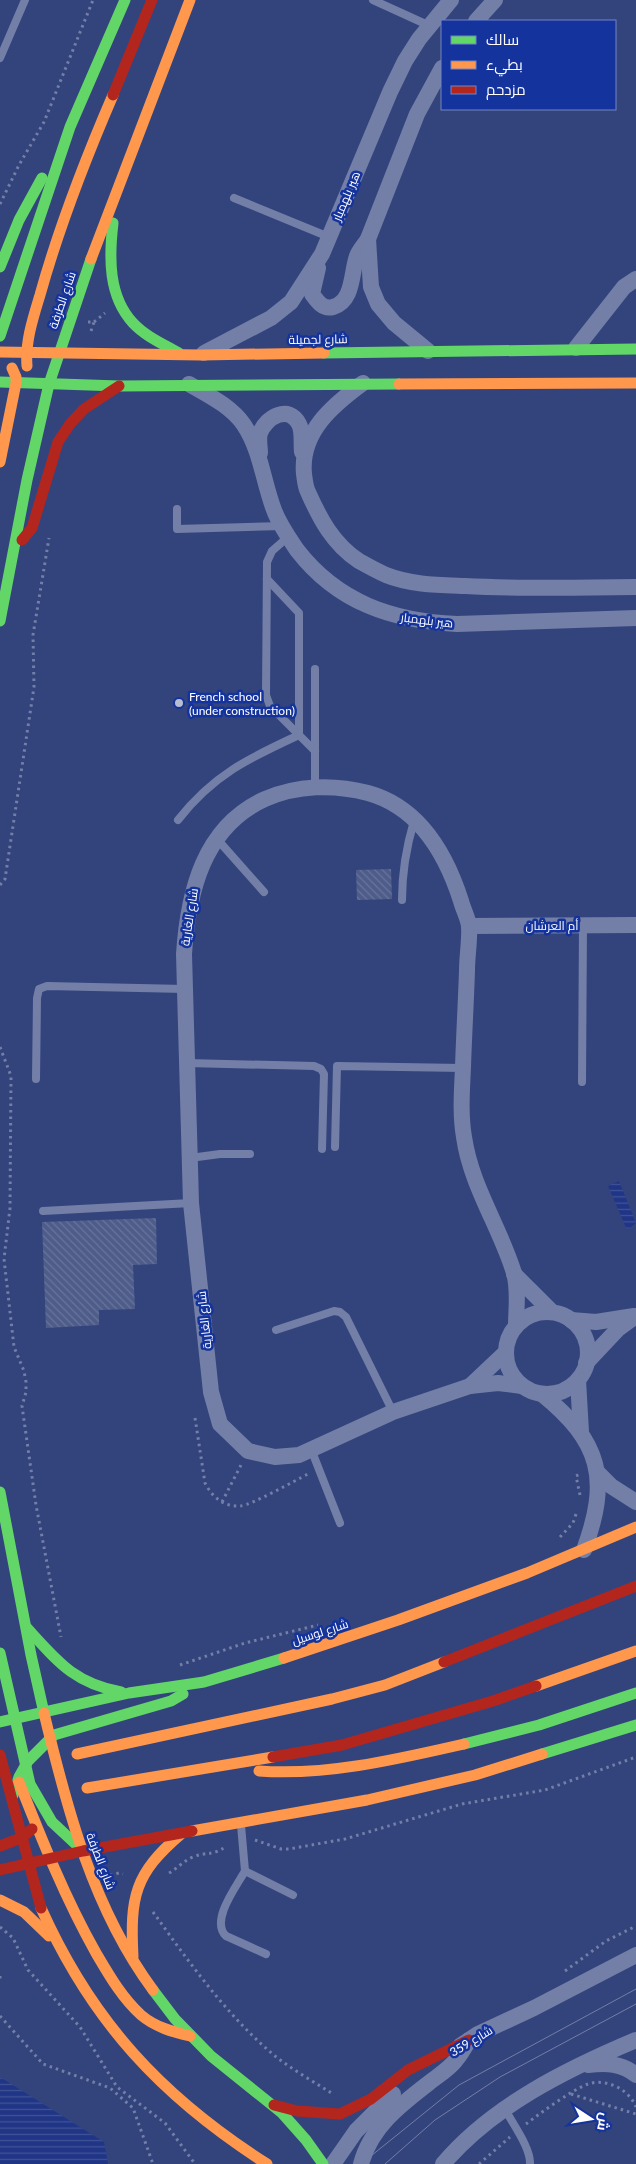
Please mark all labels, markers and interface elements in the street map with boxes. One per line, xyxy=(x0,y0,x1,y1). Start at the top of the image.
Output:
legend xyxy=(441,20,616,110)
text: سالك xyxy=(486,30,519,48)
text: بطيء xyxy=(486,55,523,77)
text: مزدحم xyxy=(486,80,526,100)
street label: هير بلهمبار xyxy=(328,169,363,224)
street label: شارع الطرفة xyxy=(45,269,80,331)
street label: شارع لجميلة xyxy=(288,331,348,348)
street label: هير بلهمبار xyxy=(399,609,454,631)
place label: French school (under construction) xyxy=(189,689,295,718)
marker: French school (under construction) xyxy=(173,697,185,709)
street label: شارع الغارية xyxy=(177,887,202,947)
street label: أم العرشان xyxy=(525,918,579,934)
street label: شارع الغارية xyxy=(193,1290,215,1350)
street label: شارع لوسيل xyxy=(290,1616,350,1649)
street label: شارع الطرفة xyxy=(82,1830,119,1892)
street label: شارع 359 xyxy=(447,2022,496,2060)
north arrow xyxy=(566,2094,616,2144)
text: ش xyxy=(593,2111,614,2132)

